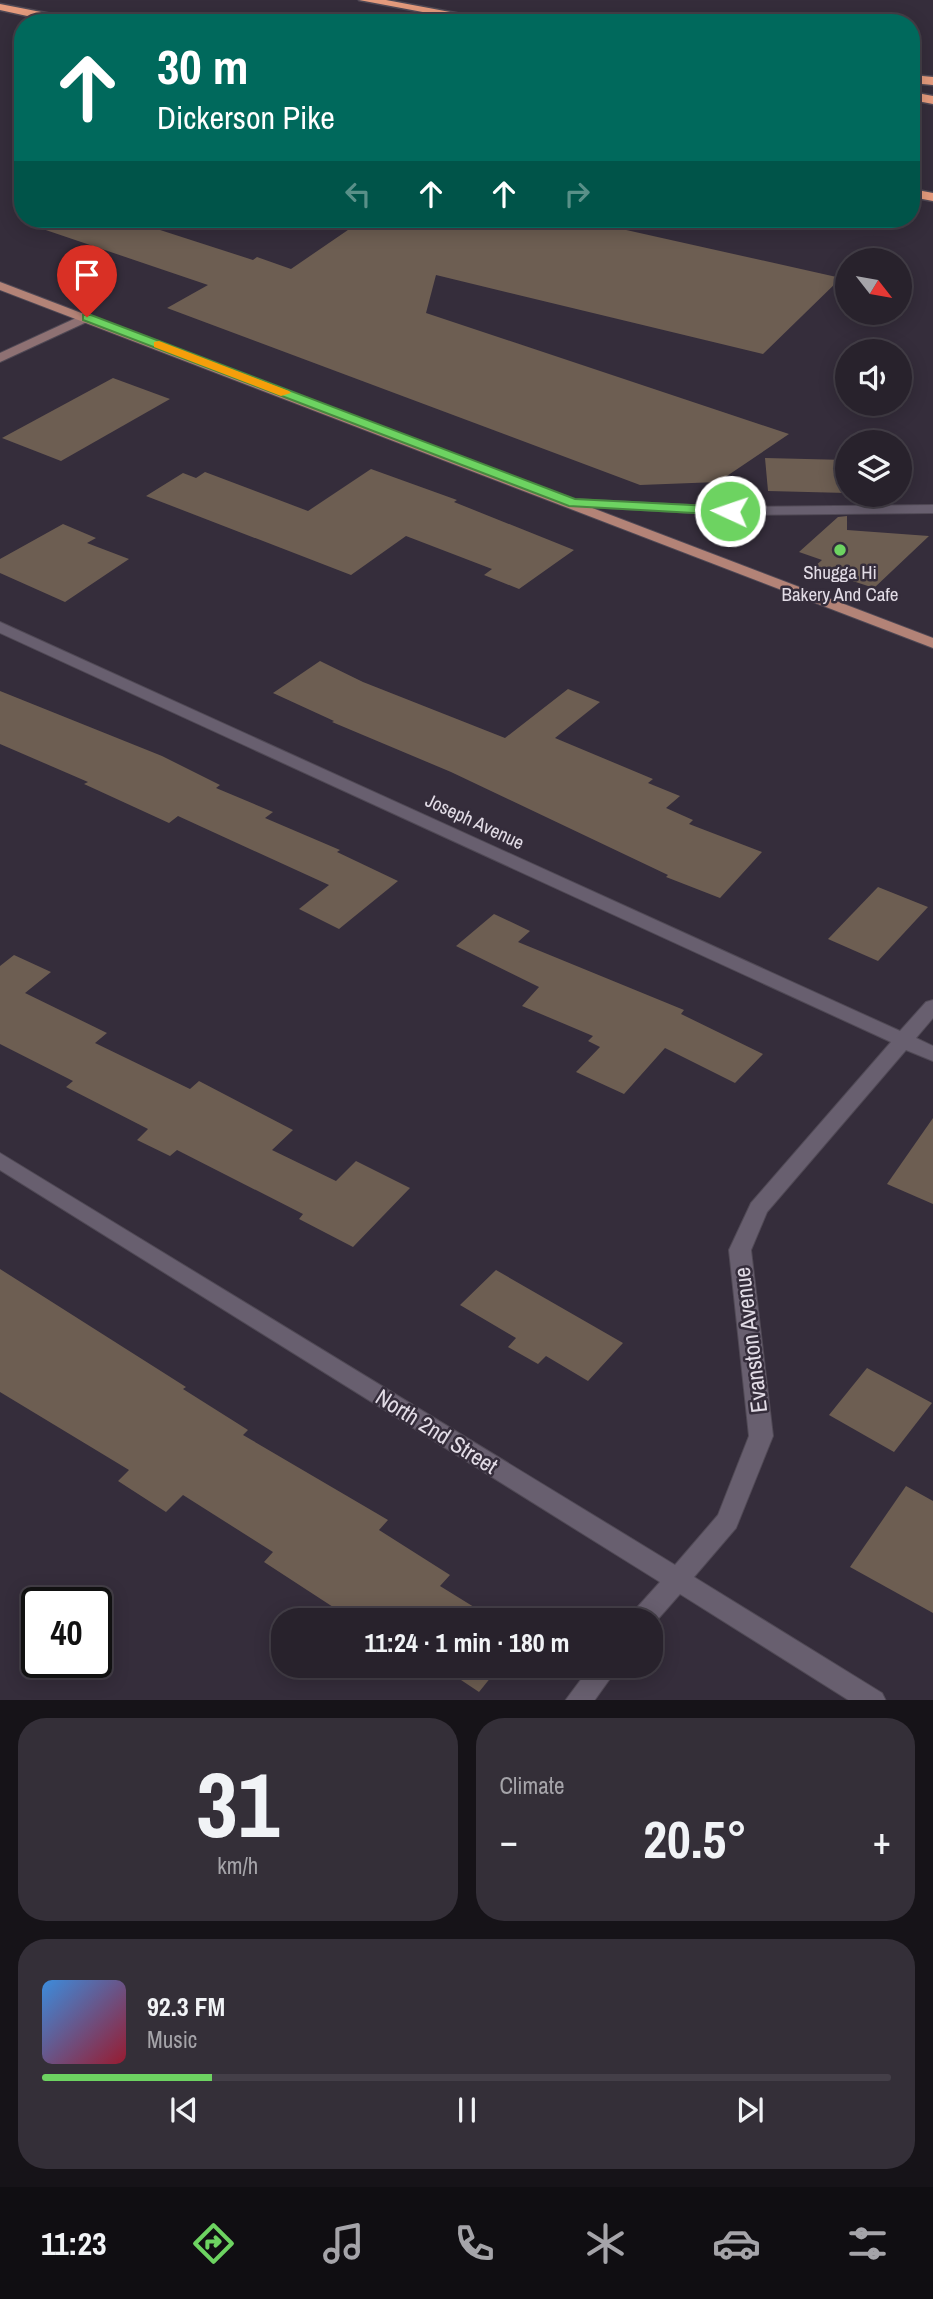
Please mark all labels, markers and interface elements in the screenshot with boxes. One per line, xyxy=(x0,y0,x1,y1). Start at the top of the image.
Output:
text: 30 m xyxy=(157,33,249,99)
icon: ahead xyxy=(42,42,133,133)
text: Dickerson Pike xyxy=(157,96,335,139)
icon: left xyxy=(339,175,377,213)
icon: ahead xyxy=(412,175,450,213)
icon: ahead xyxy=(485,175,523,213)
icon: right xyxy=(558,175,596,213)
pin xyxy=(57,245,117,317)
north arrow xyxy=(835,248,912,326)
map controls xyxy=(835,248,912,507)
icon: arrive xyxy=(68,256,106,294)
button: sound xyxy=(835,339,912,416)
button: layers xyxy=(835,430,912,507)
position arrow xyxy=(693,474,767,548)
marker: Shugga Hi Bakery And Cafe xyxy=(832,542,848,558)
place label: Shugga Hi Bakery And Cafe xyxy=(782,559,898,607)
street label: Joseph Avenue xyxy=(421,787,529,855)
street label: Evanston Avenue xyxy=(726,1265,774,1415)
street label: North 2nd Street xyxy=(370,1381,504,1481)
speed limit sign: 40 xyxy=(21,1587,112,1678)
text: 11:24 · 1 min · 180 m xyxy=(364,1625,570,1660)
text: 31 xyxy=(196,1743,279,1865)
text: Climate xyxy=(500,1770,564,1801)
text: 20.5° xyxy=(643,1804,747,1874)
text: − xyxy=(500,1815,518,1866)
text: + xyxy=(873,1815,891,1866)
text: km/h xyxy=(217,1850,258,1881)
text: 92.3 FM xyxy=(147,1989,225,2024)
text: Music xyxy=(147,2024,197,2055)
icon: previous xyxy=(165,2091,203,2129)
icon: pause xyxy=(448,2091,486,2129)
icon: next xyxy=(731,2091,769,2129)
icon: directions xyxy=(189,2219,238,2268)
icon: music xyxy=(319,2219,368,2268)
icon: phone xyxy=(450,2219,499,2268)
icon: climate xyxy=(581,2219,630,2268)
icon: car xyxy=(712,2219,761,2268)
icon: filters xyxy=(843,2219,892,2268)
text: 11:23 xyxy=(41,2222,107,2265)

